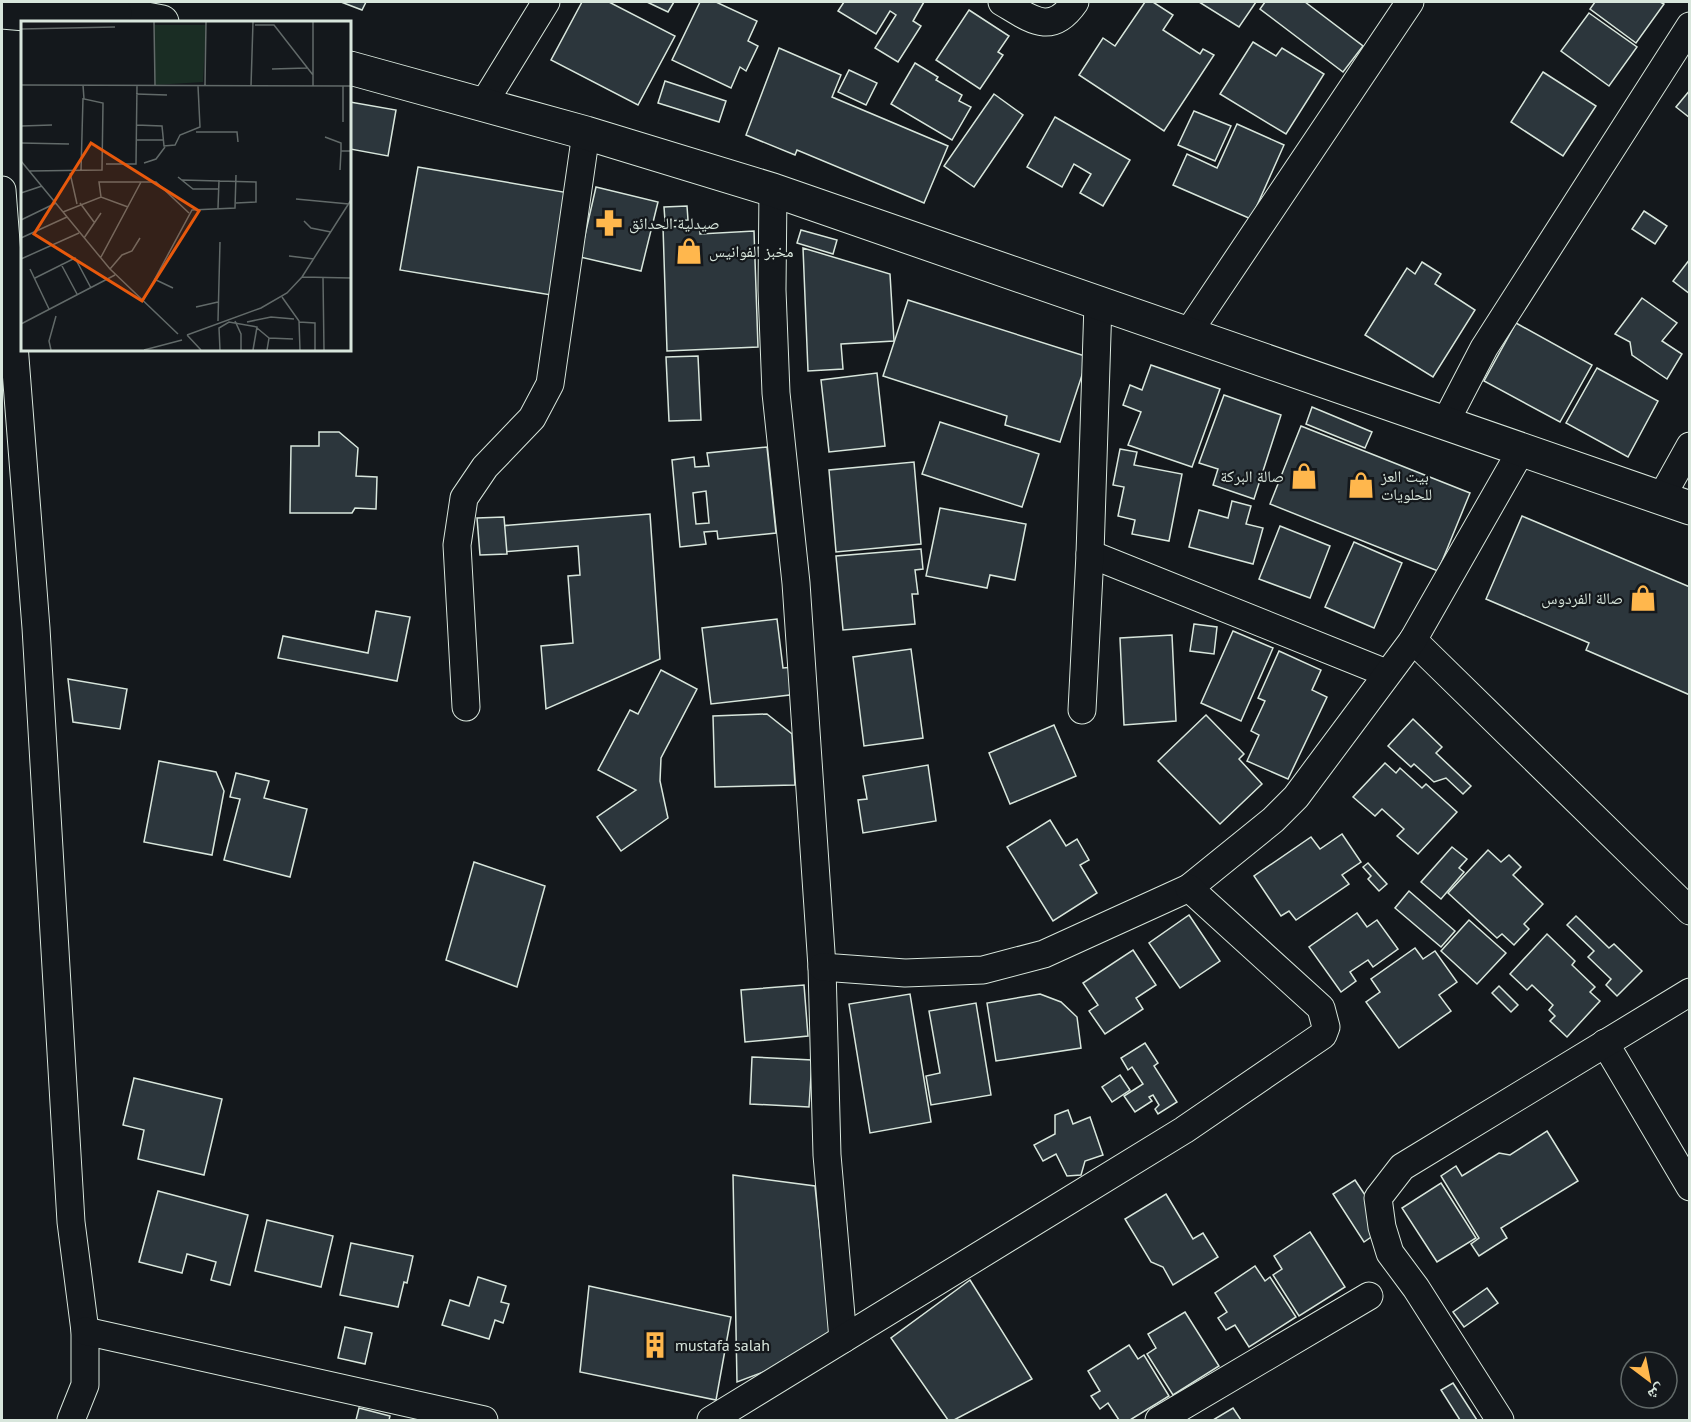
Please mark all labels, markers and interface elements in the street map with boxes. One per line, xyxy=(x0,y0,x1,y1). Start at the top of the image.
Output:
inset map xyxy=(21,21,351,351)
pharmacy icon: صيدلية الحدائق xyxy=(594,208,624,238)
place label: صيدلية الحدائق xyxy=(629,213,720,234)
shop icon: مخبز الفوانيس xyxy=(674,236,704,266)
place label: مخبز الفوانيس xyxy=(709,241,793,262)
shop icon: صالة البركة xyxy=(1289,461,1319,491)
place label: صالة البركة xyxy=(1220,466,1284,486)
place label: بيت العز للحلويات xyxy=(1380,466,1432,504)
shop icon: بيت العز للحلويات xyxy=(1346,470,1376,500)
shop icon: صالة الفردوس xyxy=(1628,583,1658,613)
place label: صالة الفردوس xyxy=(1541,588,1623,609)
building icon: mustafa salah xyxy=(640,1330,670,1360)
place label: mustafa salah xyxy=(675,1335,770,1355)
north arrow xyxy=(1619,1350,1679,1410)
text: ش xyxy=(1644,1380,1669,1406)

